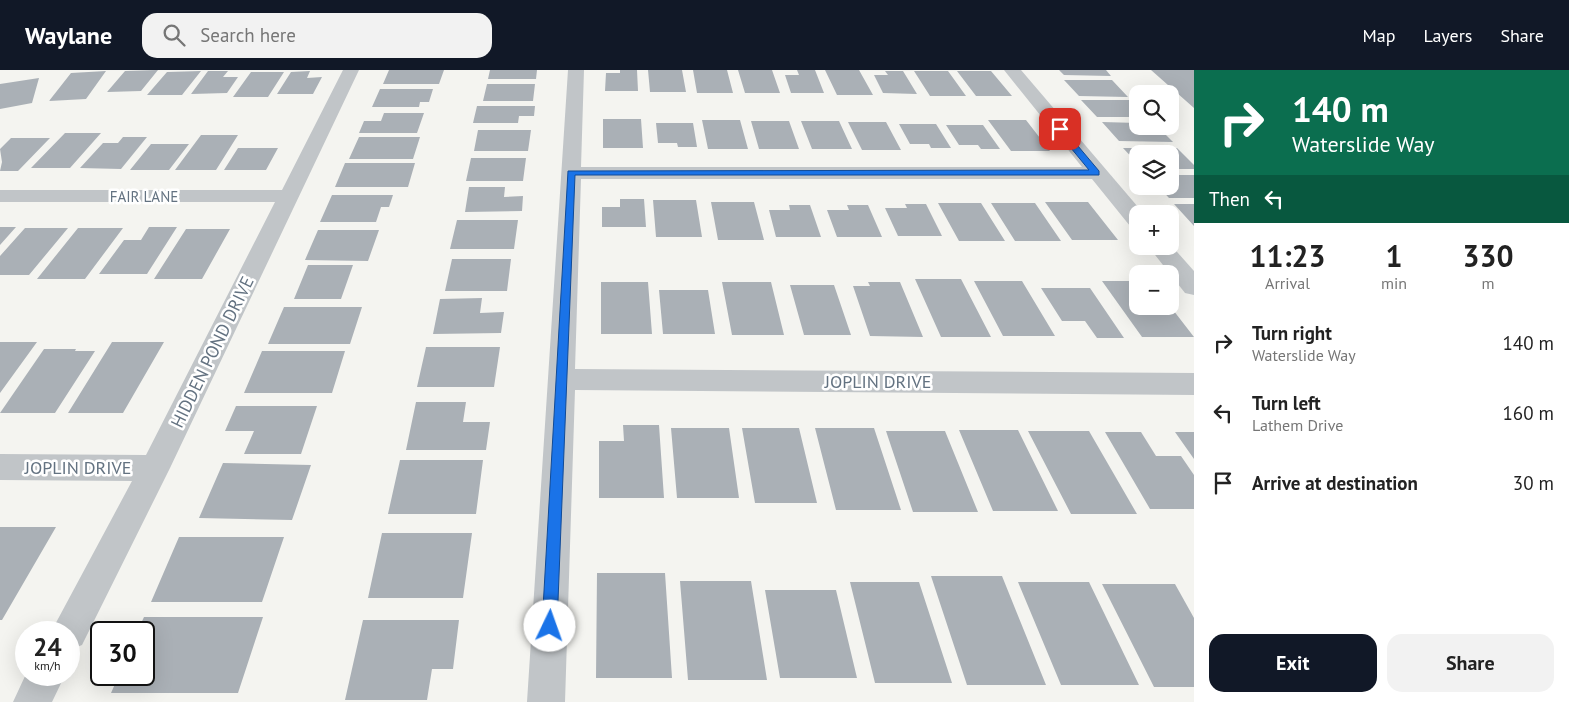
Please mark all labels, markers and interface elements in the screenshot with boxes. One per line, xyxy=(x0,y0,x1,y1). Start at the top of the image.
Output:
search box xyxy=(142,13,492,58)
text: Waylane xyxy=(25,20,112,51)
icon: search xyxy=(160,21,188,49)
text: Search here xyxy=(200,23,296,47)
text: Map xyxy=(1363,24,1395,47)
text: Layers xyxy=(1423,24,1472,47)
text: Share xyxy=(1500,24,1544,47)
map controls xyxy=(1129,85,1179,315)
button: search xyxy=(1129,85,1179,135)
text: 140 m xyxy=(1292,86,1389,132)
icon: right xyxy=(1209,90,1274,155)
pin xyxy=(1039,108,1081,150)
icon: arrive xyxy=(1046,115,1074,143)
text: Waterslide Way xyxy=(1292,130,1435,158)
button: layers xyxy=(1129,145,1179,195)
icon: left xyxy=(1260,185,1288,213)
street label: FAIR LANE xyxy=(110,187,178,206)
text: Then xyxy=(1209,187,1250,211)
button: + xyxy=(1129,205,1179,255)
text: 11:23 xyxy=(1249,236,1326,275)
text: 1 xyxy=(1386,236,1403,275)
text: 330 xyxy=(1462,236,1514,275)
button: − xyxy=(1129,265,1179,315)
street label: HIDDEN POND DRIVE xyxy=(165,272,259,432)
text: Arrival xyxy=(1265,273,1310,293)
text: min xyxy=(1381,273,1407,293)
text: m xyxy=(1482,273,1495,293)
text: Turn right xyxy=(1252,321,1332,345)
icon: right xyxy=(1209,329,1237,357)
text: 140 m xyxy=(1502,331,1554,355)
text: Waterslide Way xyxy=(1252,345,1356,365)
street label: JOPLIN DRIVE xyxy=(824,370,931,393)
text: Turn left xyxy=(1252,391,1321,415)
icon: left xyxy=(1209,399,1237,427)
text: 160 m xyxy=(1502,401,1554,425)
text: Lathem Drive xyxy=(1252,415,1343,435)
street label: JOPLIN DRIVE xyxy=(24,456,131,479)
icon: arrive xyxy=(1209,469,1237,497)
text: Arrive at destination xyxy=(1252,471,1418,495)
text: 30 m xyxy=(1513,471,1554,495)
position arrow xyxy=(523,599,575,651)
speed limit sign: 30 xyxy=(90,621,155,686)
text: 24 xyxy=(33,631,62,663)
button: Exit xyxy=(1209,634,1377,692)
button: Share xyxy=(1387,634,1554,692)
text: km/h xyxy=(34,658,61,673)

